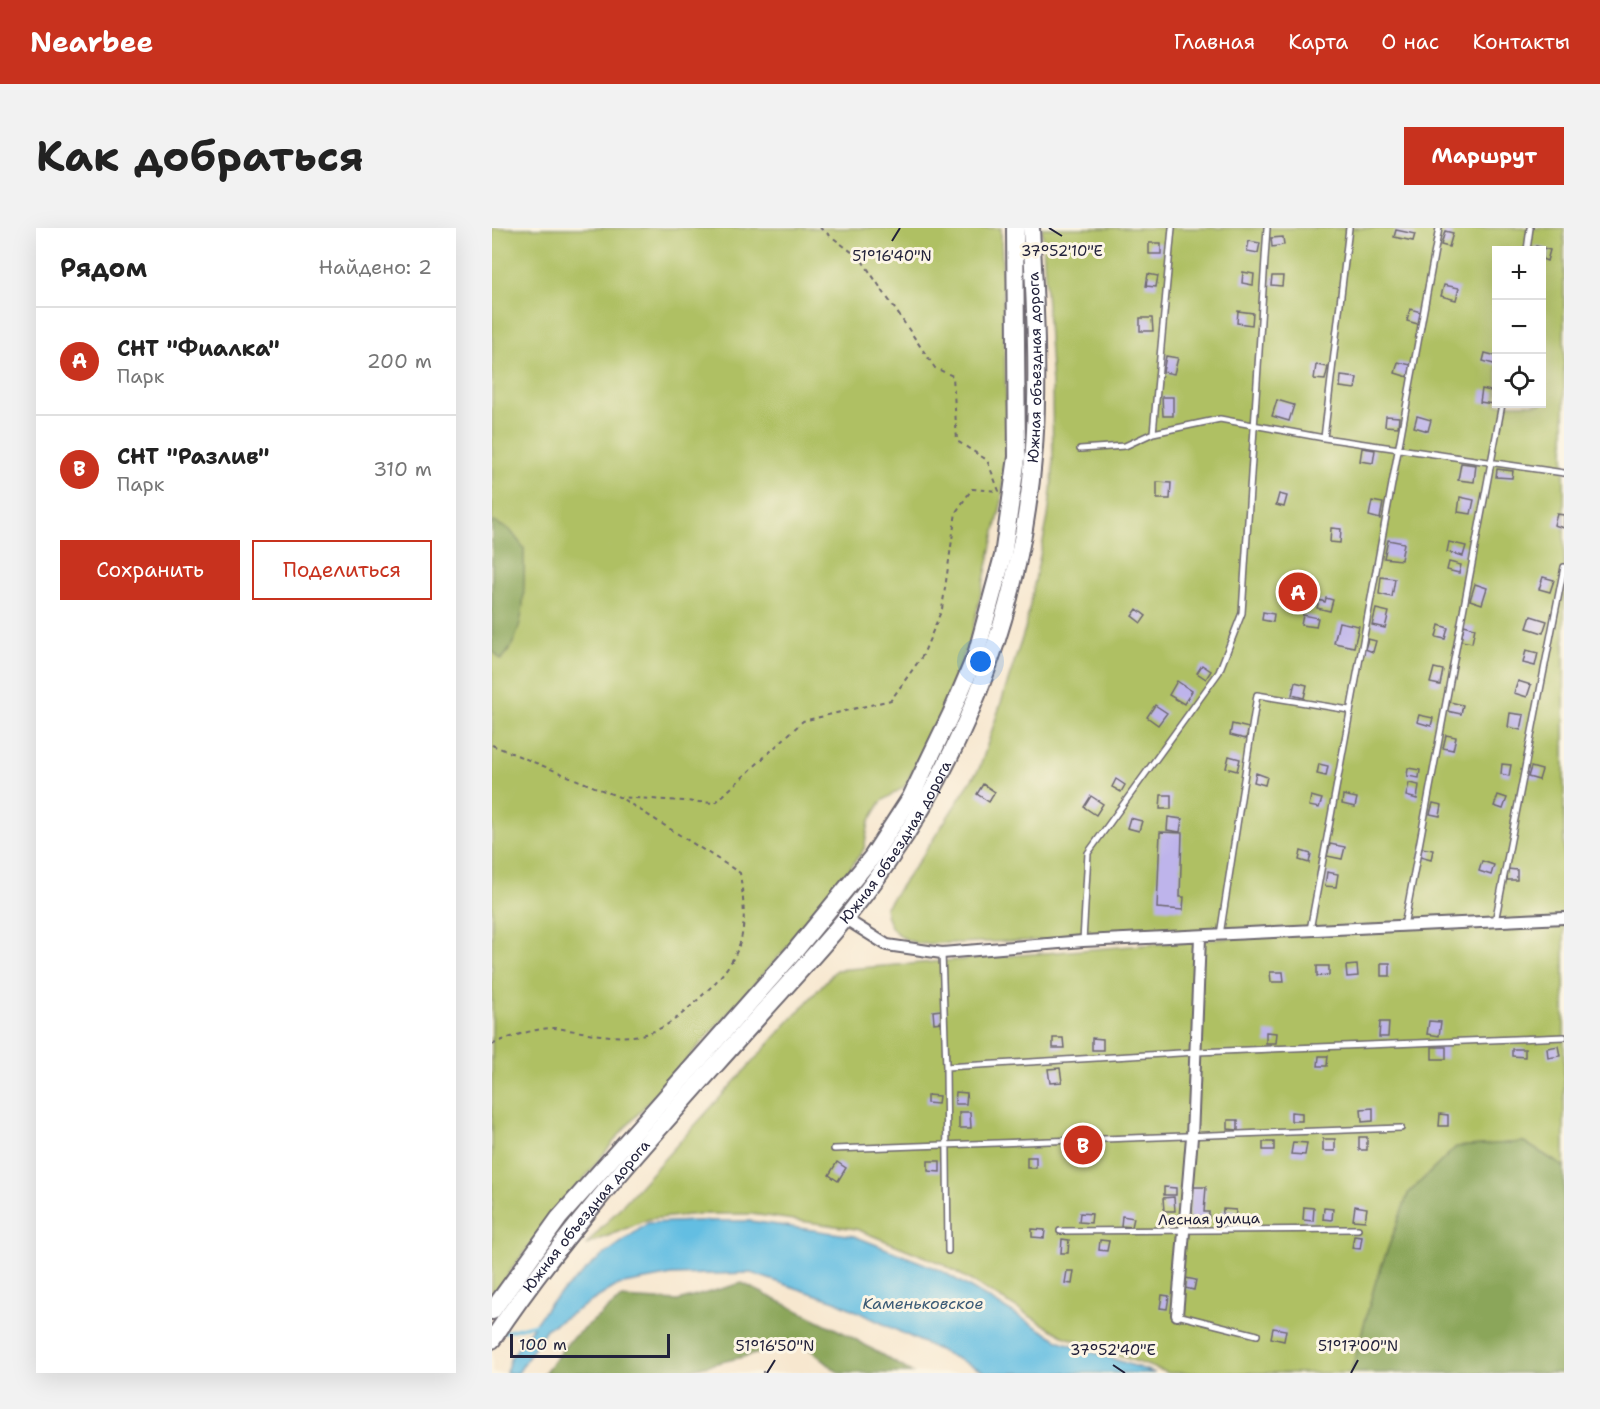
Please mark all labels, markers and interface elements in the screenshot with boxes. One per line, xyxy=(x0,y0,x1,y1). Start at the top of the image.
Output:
text: Nearbee xyxy=(30,23,153,61)
text: Главная xyxy=(1174,28,1255,56)
text: Карта xyxy=(1288,28,1348,56)
text: О нас xyxy=(1381,28,1439,56)
text: Контакты xyxy=(1472,28,1570,56)
button: Маршрут xyxy=(1404,127,1564,185)
text: Как добраться xyxy=(36,128,364,184)
text: 37°52'10"E xyxy=(1021,241,1103,261)
text: 51°16'40"N xyxy=(852,246,932,266)
map controls xyxy=(1492,246,1546,408)
button: + xyxy=(1492,246,1546,300)
text: Рядом xyxy=(60,250,147,285)
text: Найдено: 2 xyxy=(319,254,432,280)
street label: Южная объездная дорога xyxy=(1023,271,1046,464)
button: − xyxy=(1492,300,1546,354)
text: СНТ "Фиалка" xyxy=(117,334,280,363)
text: A xyxy=(72,348,87,374)
text: 200 m xyxy=(367,348,432,374)
button: locate xyxy=(1492,354,1546,408)
text: Парк xyxy=(117,363,164,389)
text: СНТ "Разлив" xyxy=(117,442,270,471)
text: B xyxy=(73,456,86,482)
text: 310 m xyxy=(373,456,432,482)
text: Парк xyxy=(117,471,164,497)
button: Сохранить xyxy=(60,540,240,600)
button: Поделиться xyxy=(252,540,432,600)
pin: A xyxy=(1278,570,1318,614)
your location xyxy=(966,647,995,676)
street label: Южная объездная дорога xyxy=(835,757,956,928)
pin: B xyxy=(1064,1122,1102,1168)
street label: Южная объездная дорога xyxy=(519,1135,655,1296)
street label: Лесная улица xyxy=(1158,1208,1261,1230)
water label: Каменьковское xyxy=(862,1293,984,1314)
scale bar xyxy=(510,1331,670,1358)
text: 100 m xyxy=(519,1334,567,1355)
text: 51°16'50"N xyxy=(736,1336,814,1356)
text: 51°17'00"N xyxy=(1318,1336,1398,1356)
text: 37°52'40"E xyxy=(1070,1340,1156,1360)

